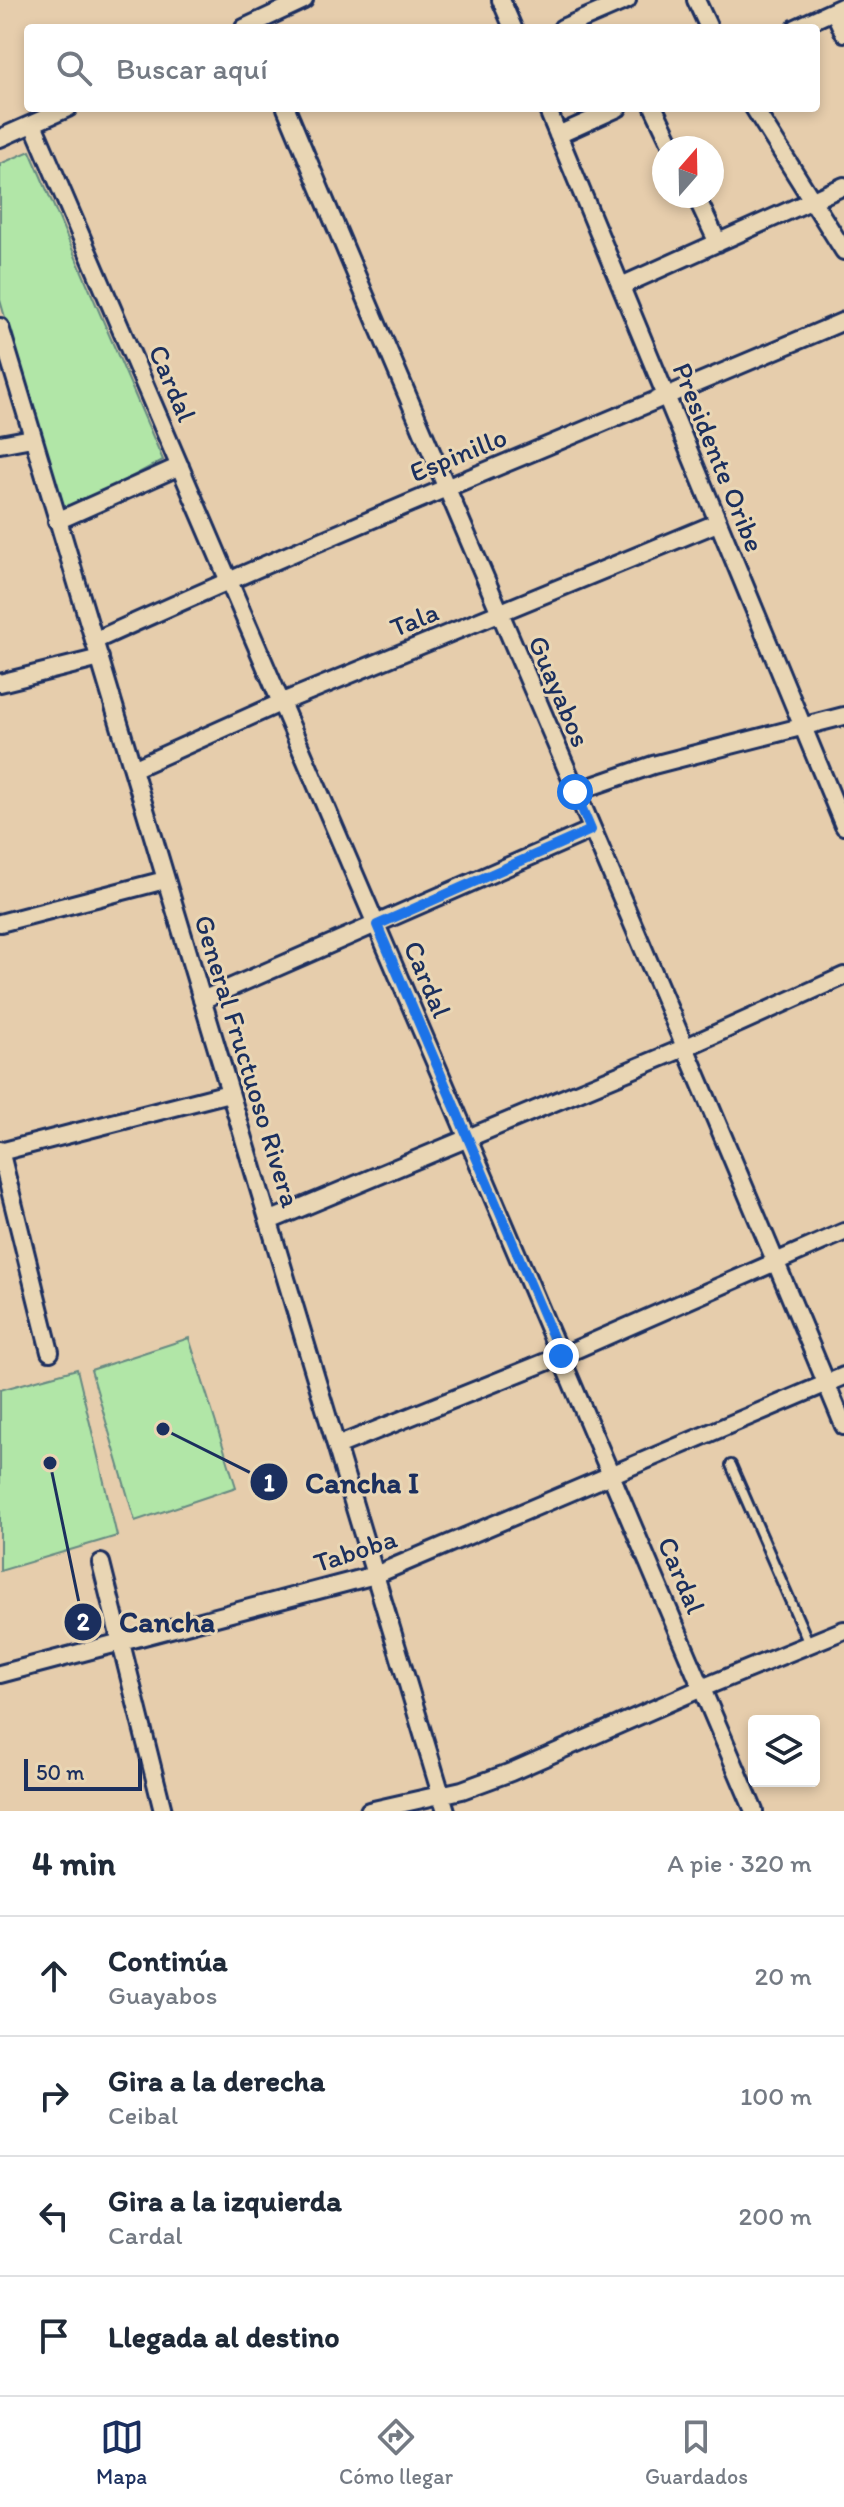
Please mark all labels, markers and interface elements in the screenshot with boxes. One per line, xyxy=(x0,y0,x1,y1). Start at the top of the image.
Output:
search box xyxy=(24,24,820,112)
icon: search xyxy=(52,46,96,90)
text: Buscar aquí xyxy=(116,50,268,87)
north arrow xyxy=(652,136,724,208)
street label: Cardal xyxy=(142,339,204,427)
street label: Presidente Oribe xyxy=(666,357,772,557)
street label: Espinillo xyxy=(404,419,512,489)
street label: Tala xyxy=(385,594,443,644)
street label: Guayabos xyxy=(521,630,599,752)
route start xyxy=(557,774,593,810)
street label: General Fructuoso Rivera xyxy=(187,911,309,1212)
street label: Cardal xyxy=(397,935,459,1023)
route end xyxy=(543,1338,579,1374)
callout: Cancha I xyxy=(249,1455,435,1509)
text: Cancha I xyxy=(305,1464,419,1501)
text: 1 xyxy=(263,1468,275,1497)
street label: Taboba xyxy=(309,1520,401,1579)
street label: Cardal xyxy=(651,1531,713,1619)
callout: Cancha xyxy=(63,1595,231,1649)
text: Cancha xyxy=(119,1603,215,1640)
text: 2 xyxy=(77,1607,90,1636)
map controls xyxy=(748,1715,820,1787)
button: layers xyxy=(748,1715,820,1787)
scale bar xyxy=(24,1755,142,1791)
text: 50 m xyxy=(36,1759,85,1786)
text: 4 min xyxy=(32,1843,116,1884)
text: A pie · 320 m xyxy=(667,1847,812,1879)
text: Continúa xyxy=(108,1942,228,1979)
icon: ahead xyxy=(32,1954,76,1998)
text: 20 m xyxy=(755,1960,812,1992)
text: Guayabos xyxy=(108,1979,217,2011)
text: Gira a la derecha xyxy=(108,2062,325,2099)
icon: right xyxy=(32,2074,76,2118)
text: 100 m xyxy=(740,2080,812,2112)
text: Ceibal xyxy=(108,2099,178,2131)
text: Gira a la izquierda xyxy=(108,2182,342,2219)
icon: left xyxy=(32,2194,76,2238)
text: 200 m xyxy=(739,2200,812,2232)
text: Cardal xyxy=(108,2219,183,2251)
icon: arrive xyxy=(32,2314,76,2358)
text: Llegada al destino xyxy=(108,2318,340,2355)
tab: Mapa xyxy=(96,2415,147,2490)
tab: Cómo llegar xyxy=(339,2415,453,2490)
tab: Guardados xyxy=(645,2415,748,2490)

